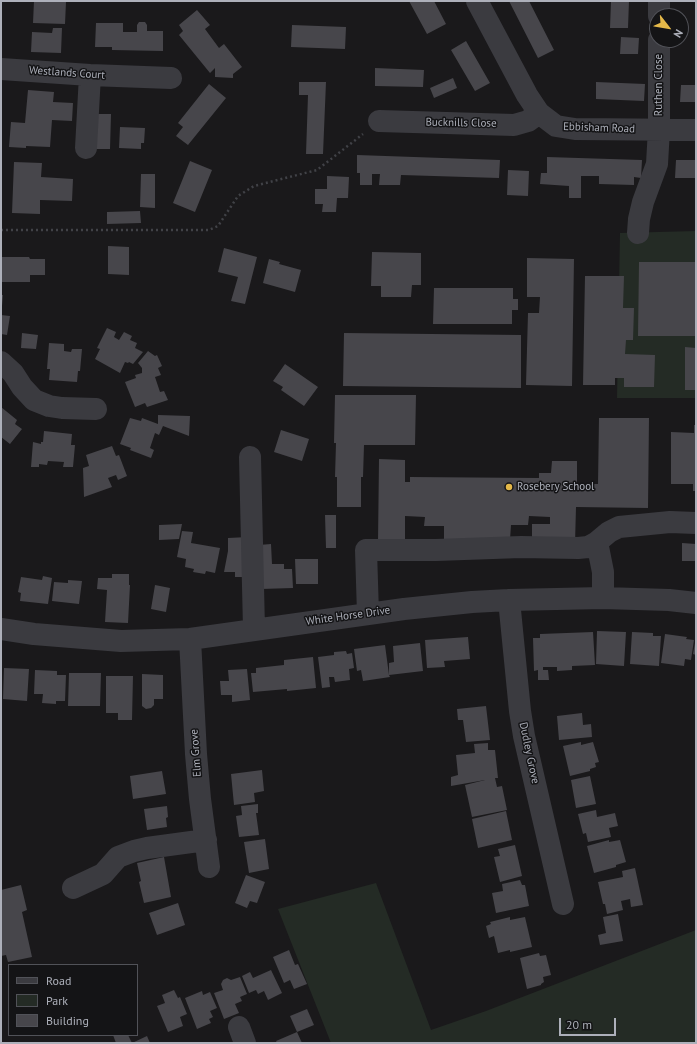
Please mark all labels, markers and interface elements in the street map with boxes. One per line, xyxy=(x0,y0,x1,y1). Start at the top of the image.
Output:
north arrow xyxy=(649,8,689,48)
text: N xyxy=(671,27,686,40)
street label: Ruthen Close xyxy=(652,54,666,116)
street label: Westlands Court xyxy=(28,64,106,82)
street label: Bucknills Close xyxy=(425,116,497,130)
street label: Ebbisham Road xyxy=(563,120,635,136)
place label: Rosebery School xyxy=(517,480,594,494)
marker: Rosebery School xyxy=(504,482,514,492)
street label: White Horse Drive xyxy=(305,604,391,628)
street label: Dudley Grove xyxy=(516,721,542,785)
street label: Elm Grove xyxy=(188,729,204,777)
legend xyxy=(8,964,138,1036)
text: Road xyxy=(46,973,71,988)
text: Park xyxy=(46,993,68,1008)
scale bar xyxy=(561,1010,618,1036)
text: Building xyxy=(46,1013,89,1028)
text: 20 m xyxy=(566,1017,592,1032)

